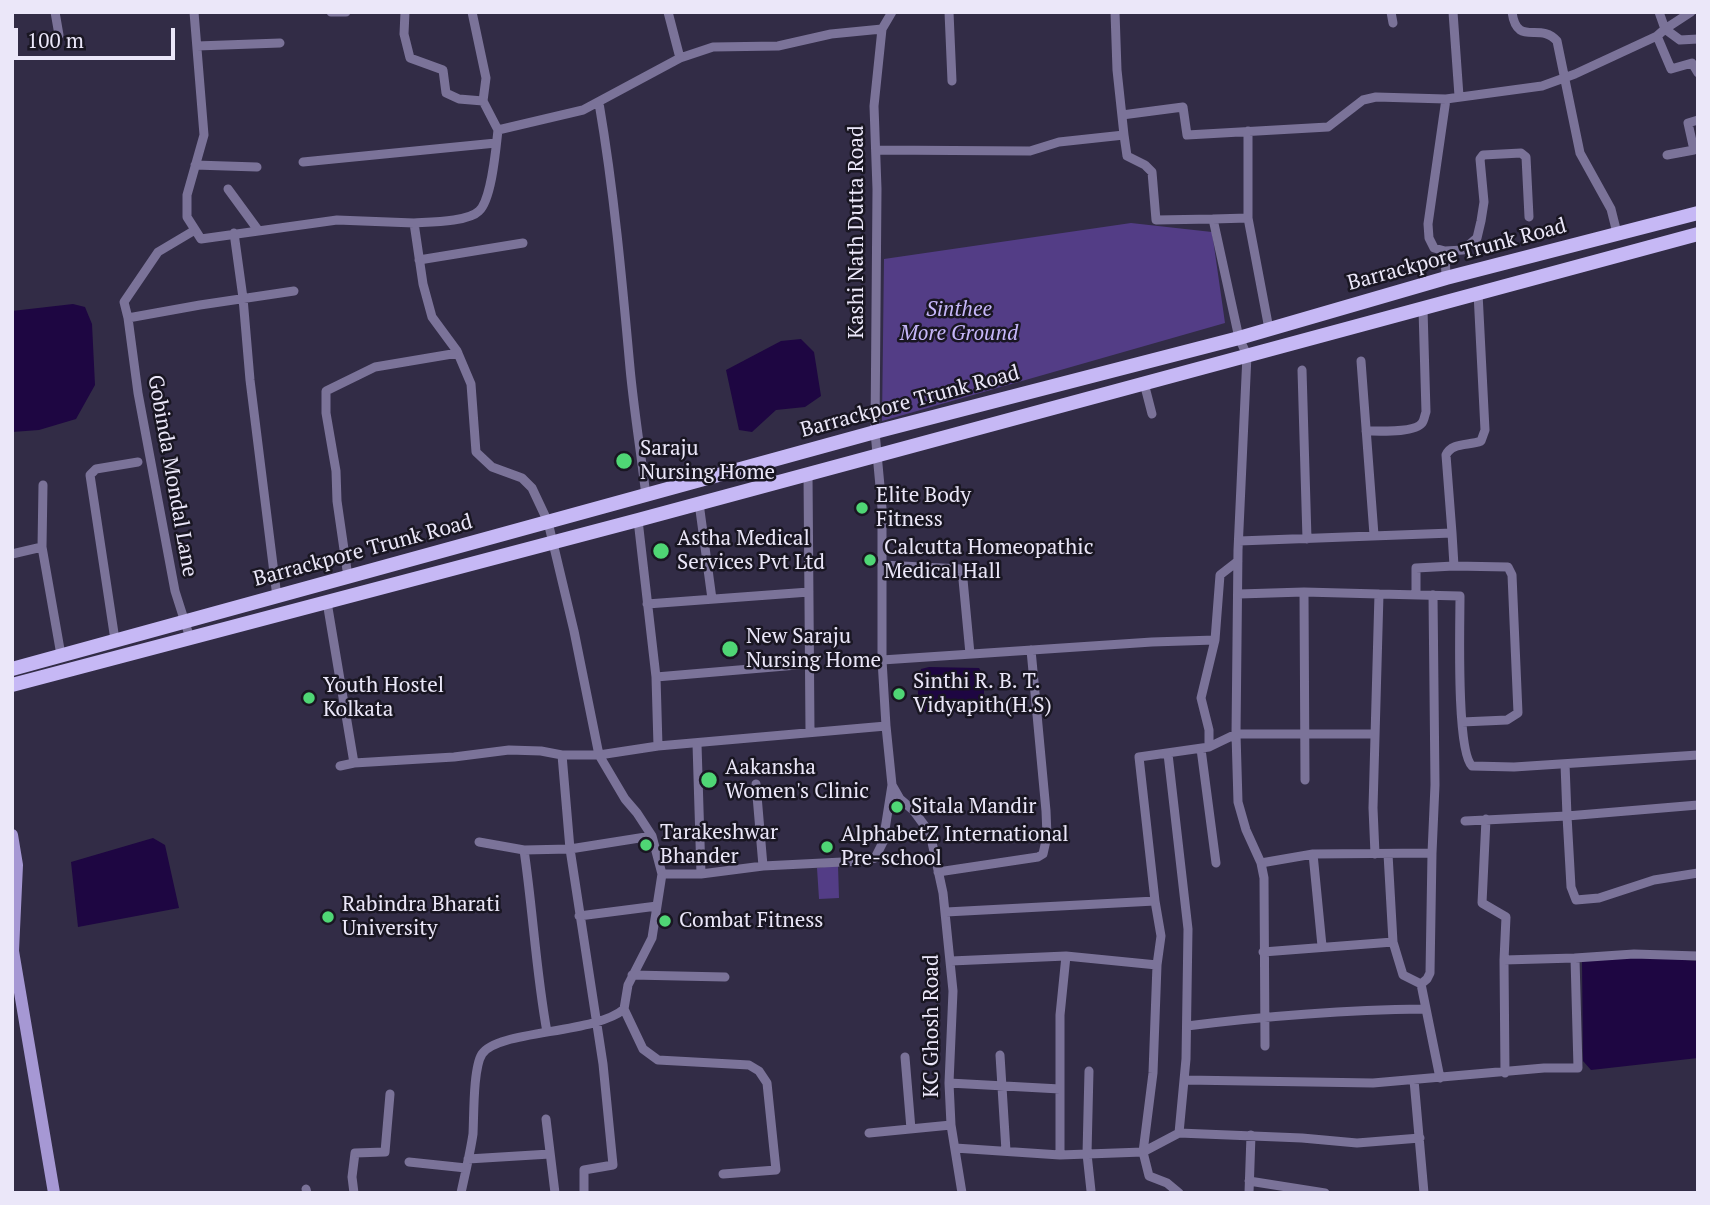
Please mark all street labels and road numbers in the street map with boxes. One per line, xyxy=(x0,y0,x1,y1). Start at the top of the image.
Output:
street label: Kashi Nath Dutta Road xyxy=(844,125,870,339)
street label: Barrackpore Trunk Road xyxy=(1345,214,1569,296)
street label: Barrackpore Trunk Road xyxy=(798,361,1022,443)
street label: Gobinda Mondal Lane xyxy=(142,373,202,579)
street label: Barrackpore Trunk Road xyxy=(251,510,475,592)
street label: KC Ghosh Road xyxy=(919,954,945,1098)

